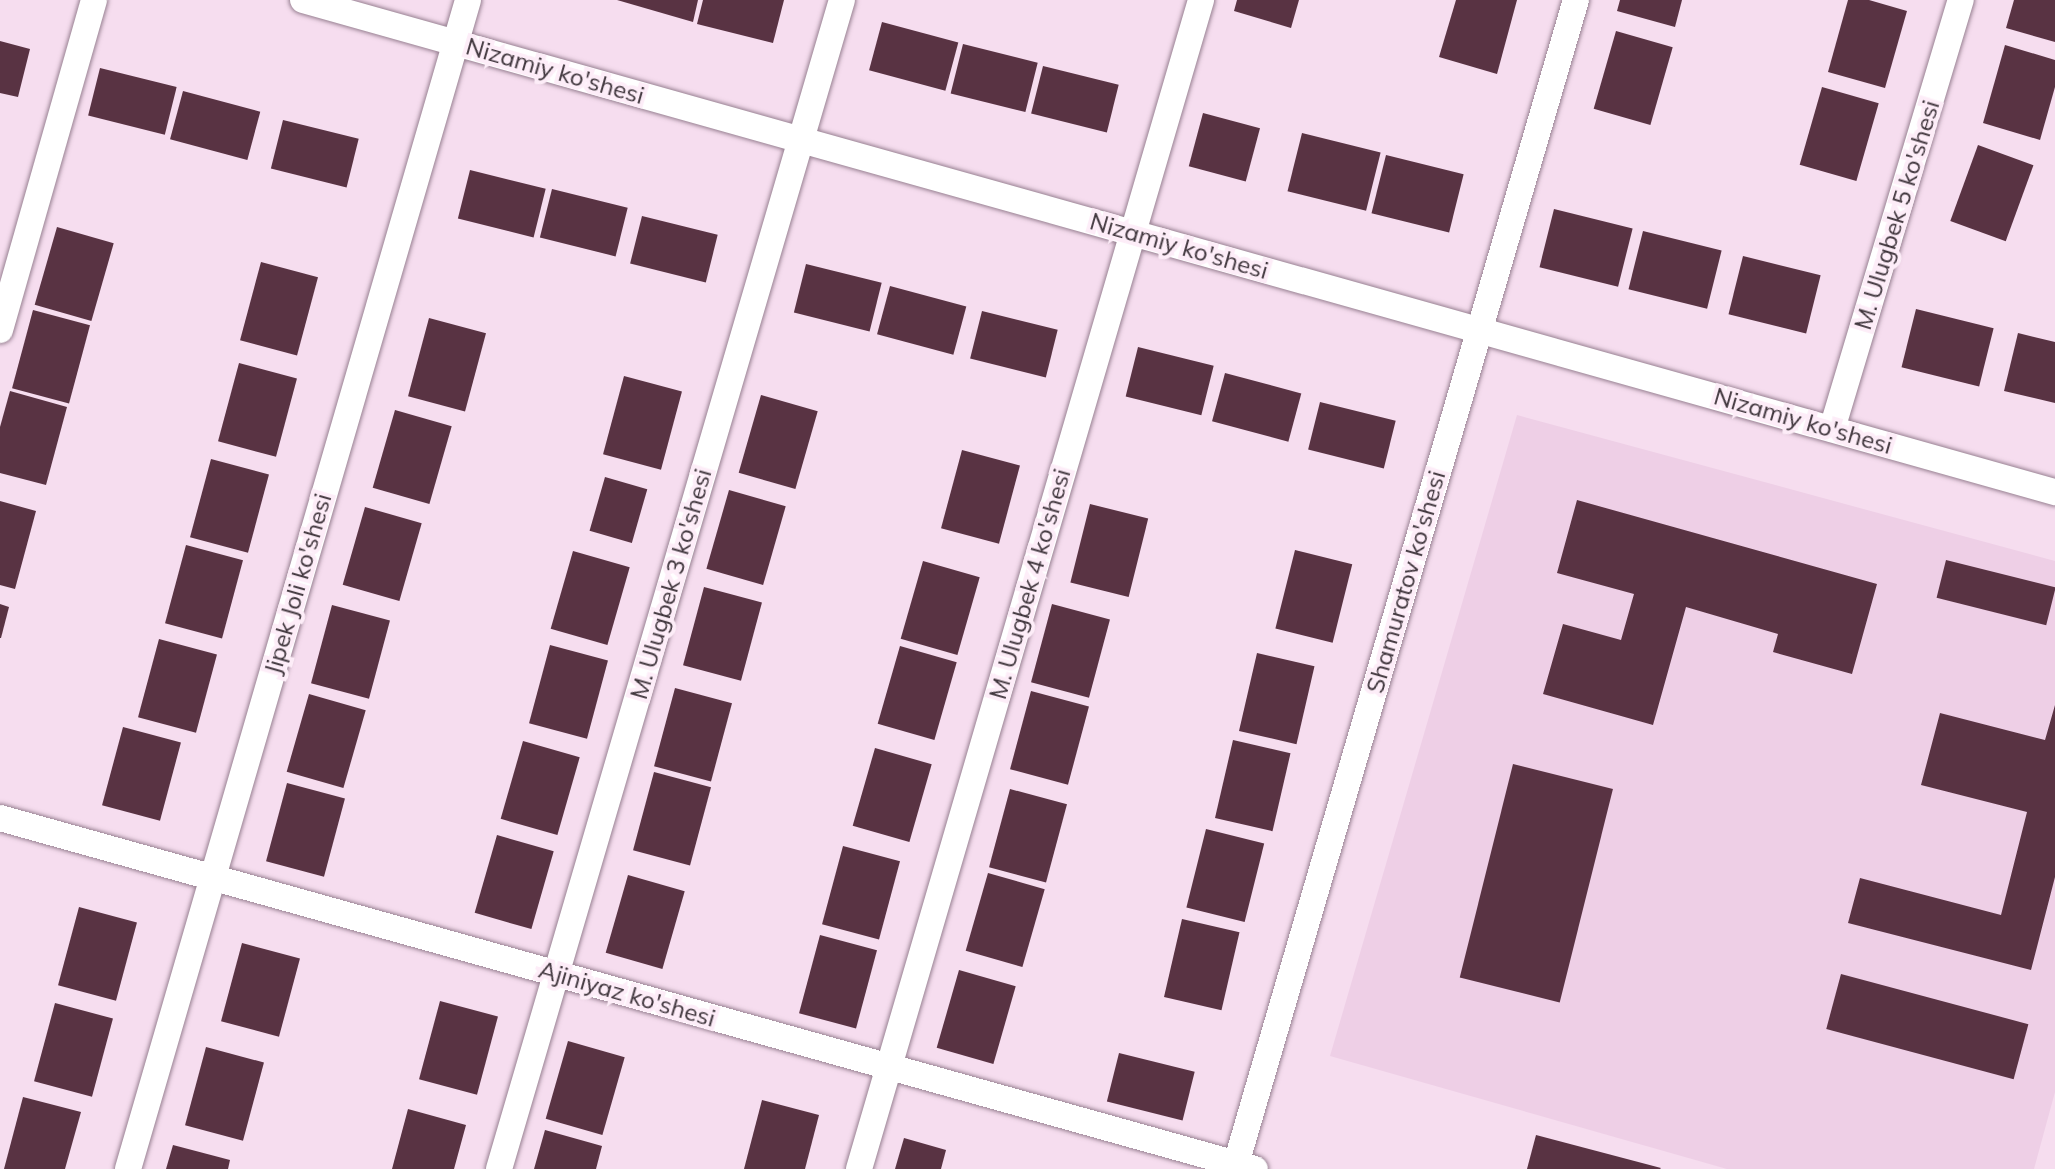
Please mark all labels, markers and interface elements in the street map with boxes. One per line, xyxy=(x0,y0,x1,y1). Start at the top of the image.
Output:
street label: Nizamiy ko'shesi xyxy=(463,32,647,110)
street label: M. Ulugbek 5 ko'shesi xyxy=(1848,97,1946,333)
street label: Nizamiy ko'shesi xyxy=(1087,207,1271,285)
street label: Nizamiy ko'shesi xyxy=(1711,382,1895,460)
street label: M. Ulugbek 3 ko'shesi xyxy=(624,465,718,703)
street label: M. Ulugbek 4 ko'shesi xyxy=(983,465,1077,703)
street label: Shamuratov ko'shesi xyxy=(1360,468,1452,696)
street label: Jipek Joli ko'shesi xyxy=(258,490,338,678)
street label: Ajiniyaz ko'shesi xyxy=(535,955,719,1033)

